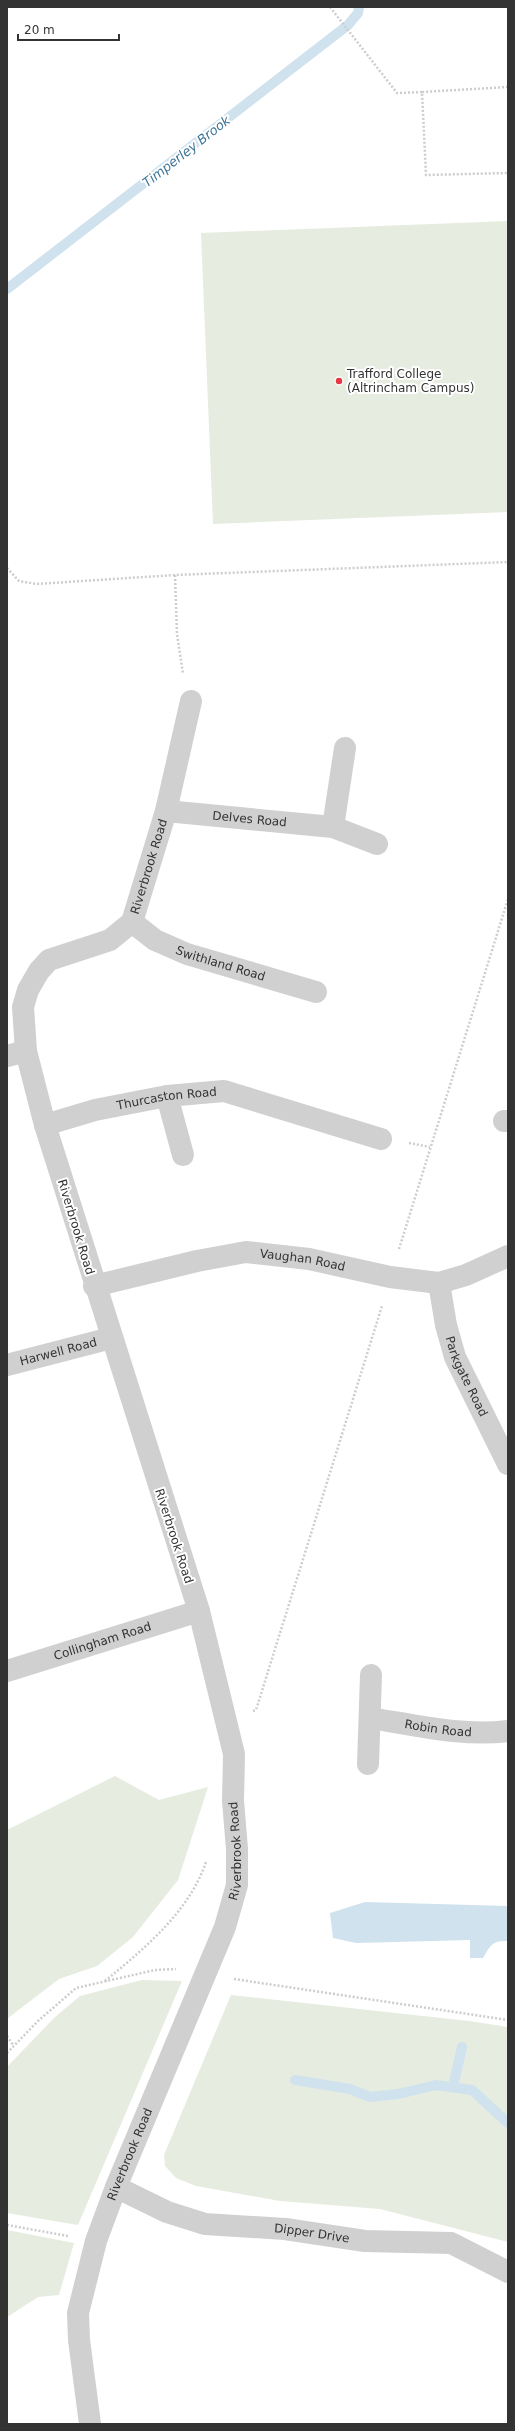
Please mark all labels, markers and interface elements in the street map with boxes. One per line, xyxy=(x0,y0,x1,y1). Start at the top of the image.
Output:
scale bar xyxy=(18,16,119,42)
text: 20 m xyxy=(24,23,55,37)
water label: Timperley Brook xyxy=(140,112,233,190)
place label: Trafford College (Altrincham Campus) xyxy=(346,367,474,395)
marker: Trafford College (Altrincham Campus) xyxy=(334,376,344,386)
street label: Delves Road xyxy=(212,808,287,830)
street label: Riverbrook Road xyxy=(128,817,170,916)
street label: Swithland Road xyxy=(174,943,267,984)
street label: Thurcaston Road xyxy=(115,1085,217,1113)
street label: Riverbrook Road xyxy=(55,1178,97,1276)
street label: Vaughan Road xyxy=(259,1247,347,1274)
street label: Harwell Road xyxy=(18,1335,98,1368)
street label: Parkgate Road xyxy=(442,1335,490,1419)
street label: Riverbrook Road xyxy=(152,1487,196,1585)
street label: Collingham Road xyxy=(52,1619,153,1663)
street label: Robin Road xyxy=(403,1717,472,1739)
street label: Riverbrook Road xyxy=(226,1801,245,1902)
street label: Riverbrook Road xyxy=(105,2106,155,2203)
street label: Dipper Drive xyxy=(274,2221,351,2246)

